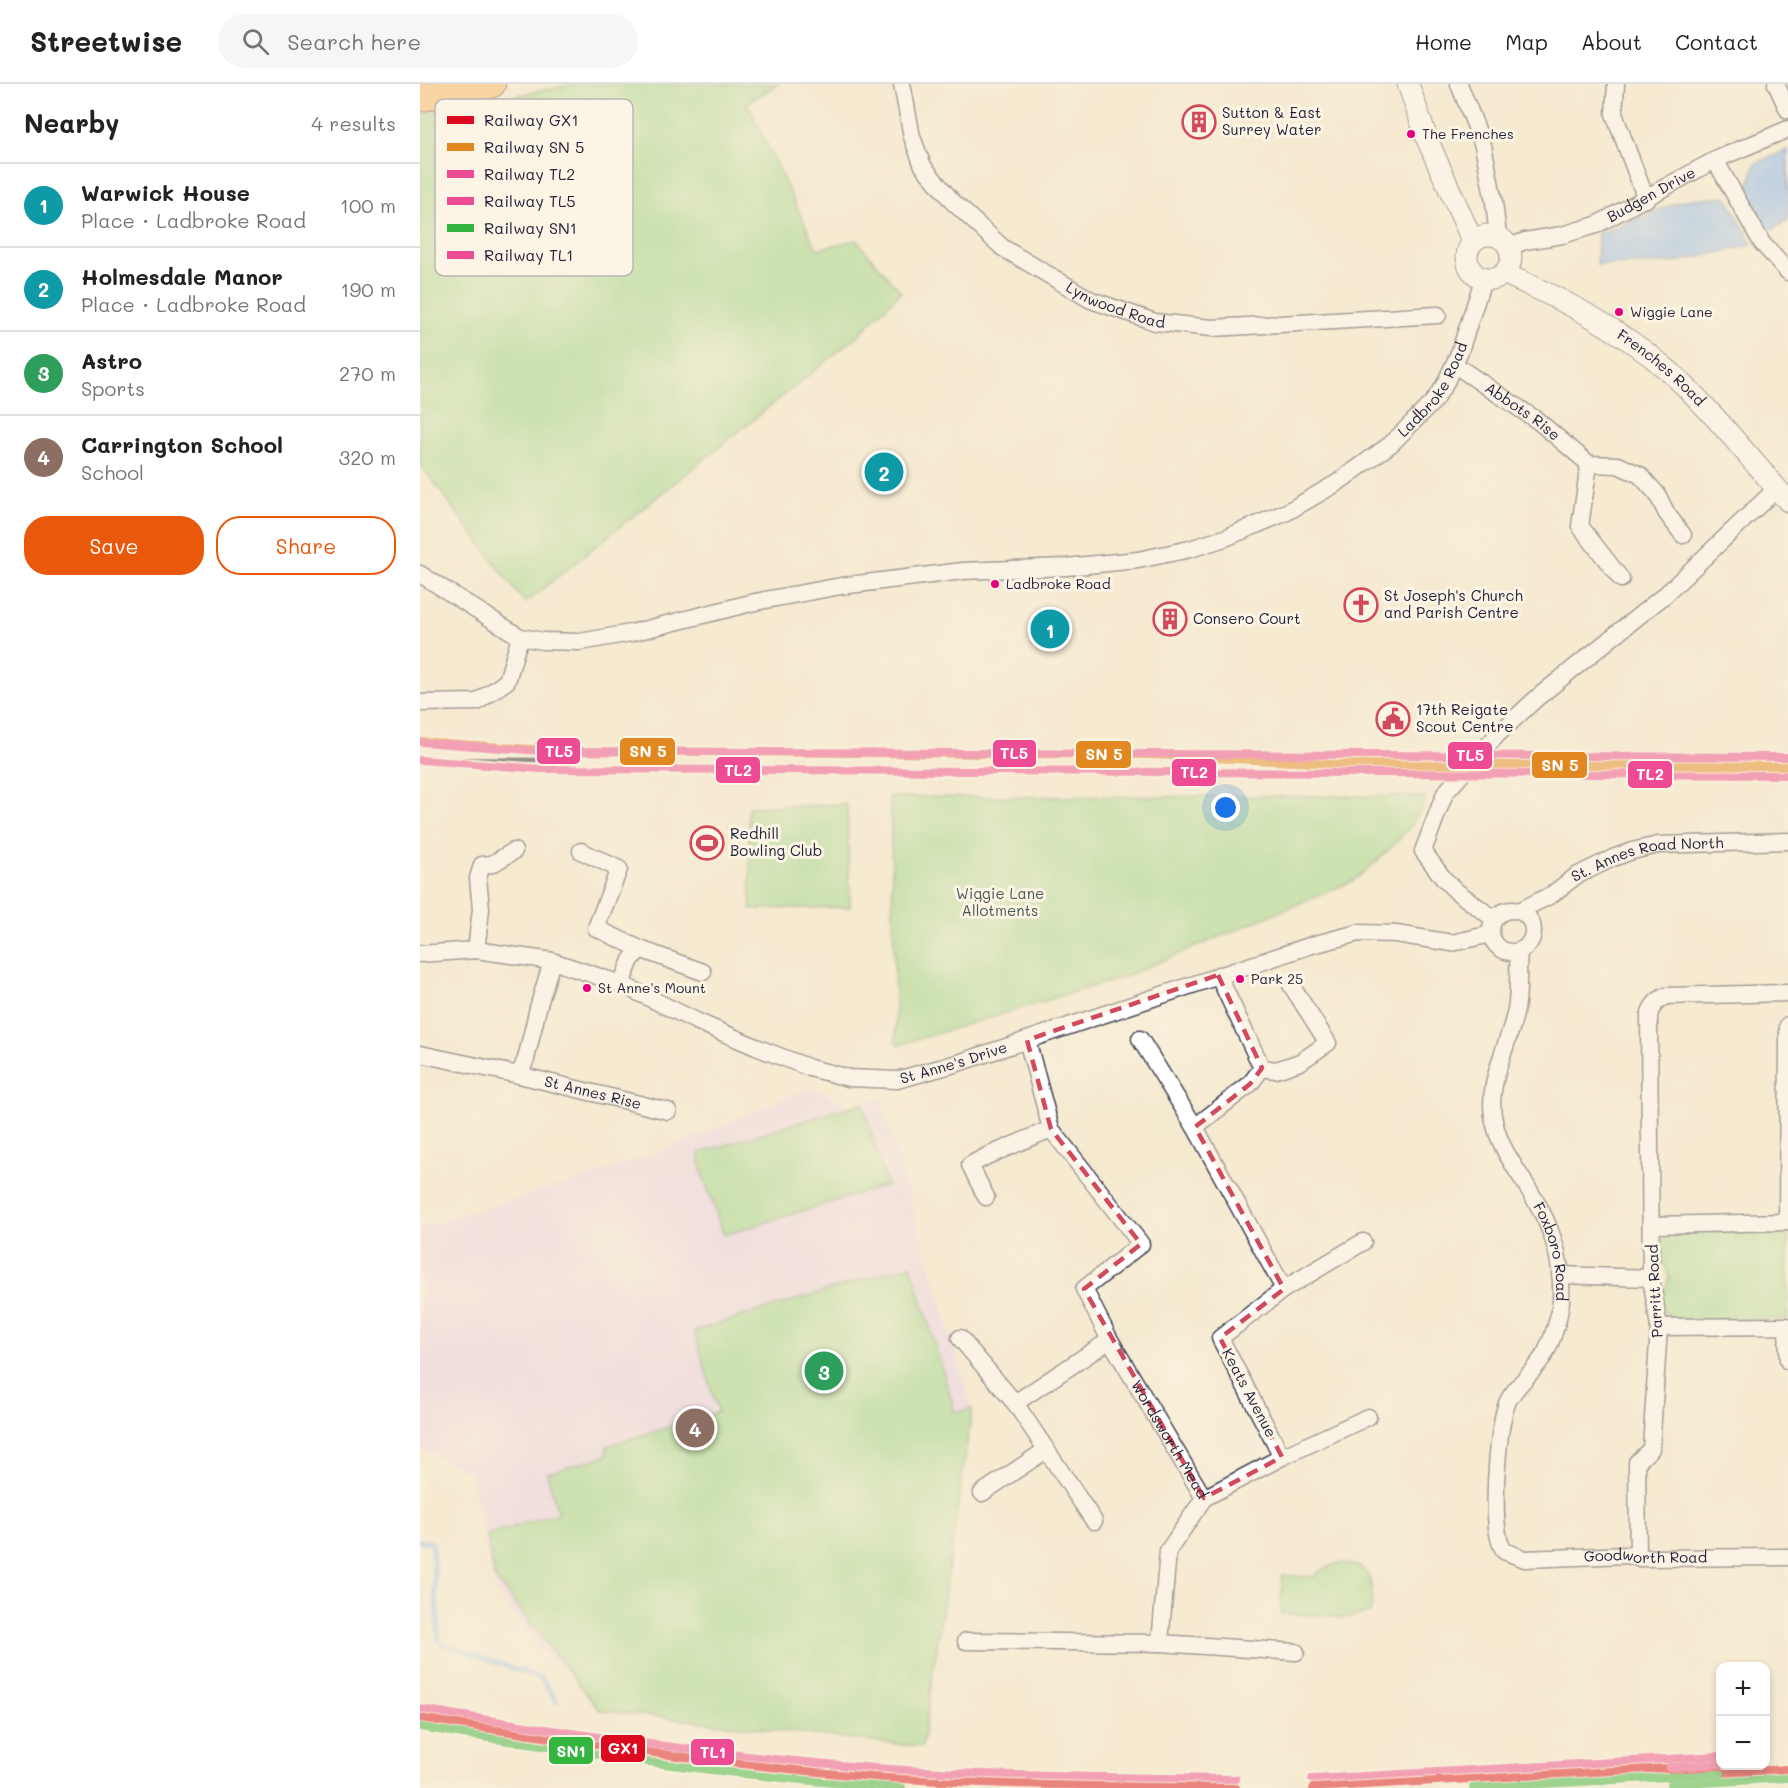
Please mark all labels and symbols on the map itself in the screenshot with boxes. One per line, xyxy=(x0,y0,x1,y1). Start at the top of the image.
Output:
legend xyxy=(435,99,633,276)
place label: Sutton & East Surrey Water xyxy=(1222,102,1322,139)
building icon: Sutton & East Surrey Water xyxy=(1181,104,1217,140)
text: Railway GX1 xyxy=(484,109,579,130)
place label: The Frenches xyxy=(1422,124,1514,143)
marker: The Frenches xyxy=(1405,128,1417,140)
text: Railway SN 5 xyxy=(484,136,584,157)
street label: Budgen Drive xyxy=(1603,162,1699,226)
text: Railway TL2 xyxy=(484,163,575,184)
text: Railway TL5 xyxy=(484,190,576,211)
text: Railway SN1 xyxy=(484,217,577,238)
text: Railway TL1 xyxy=(484,244,573,265)
street label: Lynwood Road xyxy=(1063,276,1166,332)
place label: Wiggie Lane xyxy=(1630,302,1713,321)
marker: Wiggie Lane xyxy=(1613,306,1625,318)
street label: Frenches Road xyxy=(1614,324,1710,410)
street label: Ladbroke Road xyxy=(1393,340,1471,441)
street label: Abbots Rise xyxy=(1481,377,1565,445)
pin: 2 xyxy=(864,450,904,494)
place label: Ladbroke Road xyxy=(1006,574,1111,593)
marker: Ladbroke Road xyxy=(989,578,1001,590)
place label: St Joseph's Church and Parish Centre xyxy=(1384,585,1523,622)
church icon: St Joseph's Church and Parish Centre xyxy=(1343,587,1379,623)
building icon: Consero Court xyxy=(1152,601,1188,637)
pin: 1 xyxy=(1030,606,1070,652)
place label: Consero Court xyxy=(1193,608,1301,628)
place label: 17th Reigate Scout Centre xyxy=(1416,699,1514,736)
public building icon: 17th Reigate Scout Centre xyxy=(1375,701,1411,737)
line badge: TL5 xyxy=(536,737,581,765)
line badge: SN 5 xyxy=(619,737,676,766)
line badge: TL5 xyxy=(992,739,1037,768)
text: TL5 xyxy=(545,740,573,761)
text: SN 5 xyxy=(629,740,667,761)
line badge: SN 5 xyxy=(1075,740,1132,769)
line badge: TL5 xyxy=(1447,741,1493,770)
text: TL5 xyxy=(1000,742,1028,763)
text: SN 5 xyxy=(1085,743,1123,764)
text: TL5 xyxy=(1456,744,1484,765)
line badge: SN 5 xyxy=(1531,751,1588,779)
text: SN 5 xyxy=(1541,754,1579,775)
line badge: TL2 xyxy=(715,756,761,784)
line badge: TL2 xyxy=(1171,758,1217,787)
text: TL2 xyxy=(724,759,752,780)
line badge: TL2 xyxy=(1627,760,1673,789)
text: TL2 xyxy=(1180,761,1208,782)
text: TL2 xyxy=(1636,763,1664,784)
your location xyxy=(1211,793,1240,822)
place label: Redhill Bowling Club xyxy=(730,823,822,860)
sports icon: Redhill Bowling Club xyxy=(689,825,725,861)
street label: St. Annes Road North xyxy=(1568,832,1724,886)
park label: Wiggie Lane Allotments xyxy=(956,883,1044,920)
place label: Park 25 xyxy=(1251,969,1303,988)
marker: Park 25 xyxy=(1234,973,1246,985)
place label: St Anne's Mount xyxy=(598,978,706,997)
marker: St Anne's Mount xyxy=(581,982,593,994)
street label: St Anne's Drive xyxy=(897,1036,1010,1088)
street label: St Annes Rise xyxy=(543,1071,644,1113)
street label: Foxboro Road xyxy=(1529,1198,1572,1301)
street label: Parritt Road xyxy=(1642,1244,1666,1338)
street label: Keats Avenue xyxy=(1218,1344,1282,1441)
pin: 3 xyxy=(804,1348,844,1394)
street label: Wordsworth Mead xyxy=(1127,1376,1213,1502)
pin: 4 xyxy=(676,1406,714,1450)
street label: Goodworth Road xyxy=(1583,1543,1707,1568)
line badge: GX1 xyxy=(600,1734,646,1763)
line badge: SN1 xyxy=(548,1736,594,1765)
text: GX1 xyxy=(608,1737,638,1758)
line badge: TL1 xyxy=(690,1738,735,1766)
text: SN1 xyxy=(556,1740,586,1761)
text: TL1 xyxy=(700,1741,726,1762)

